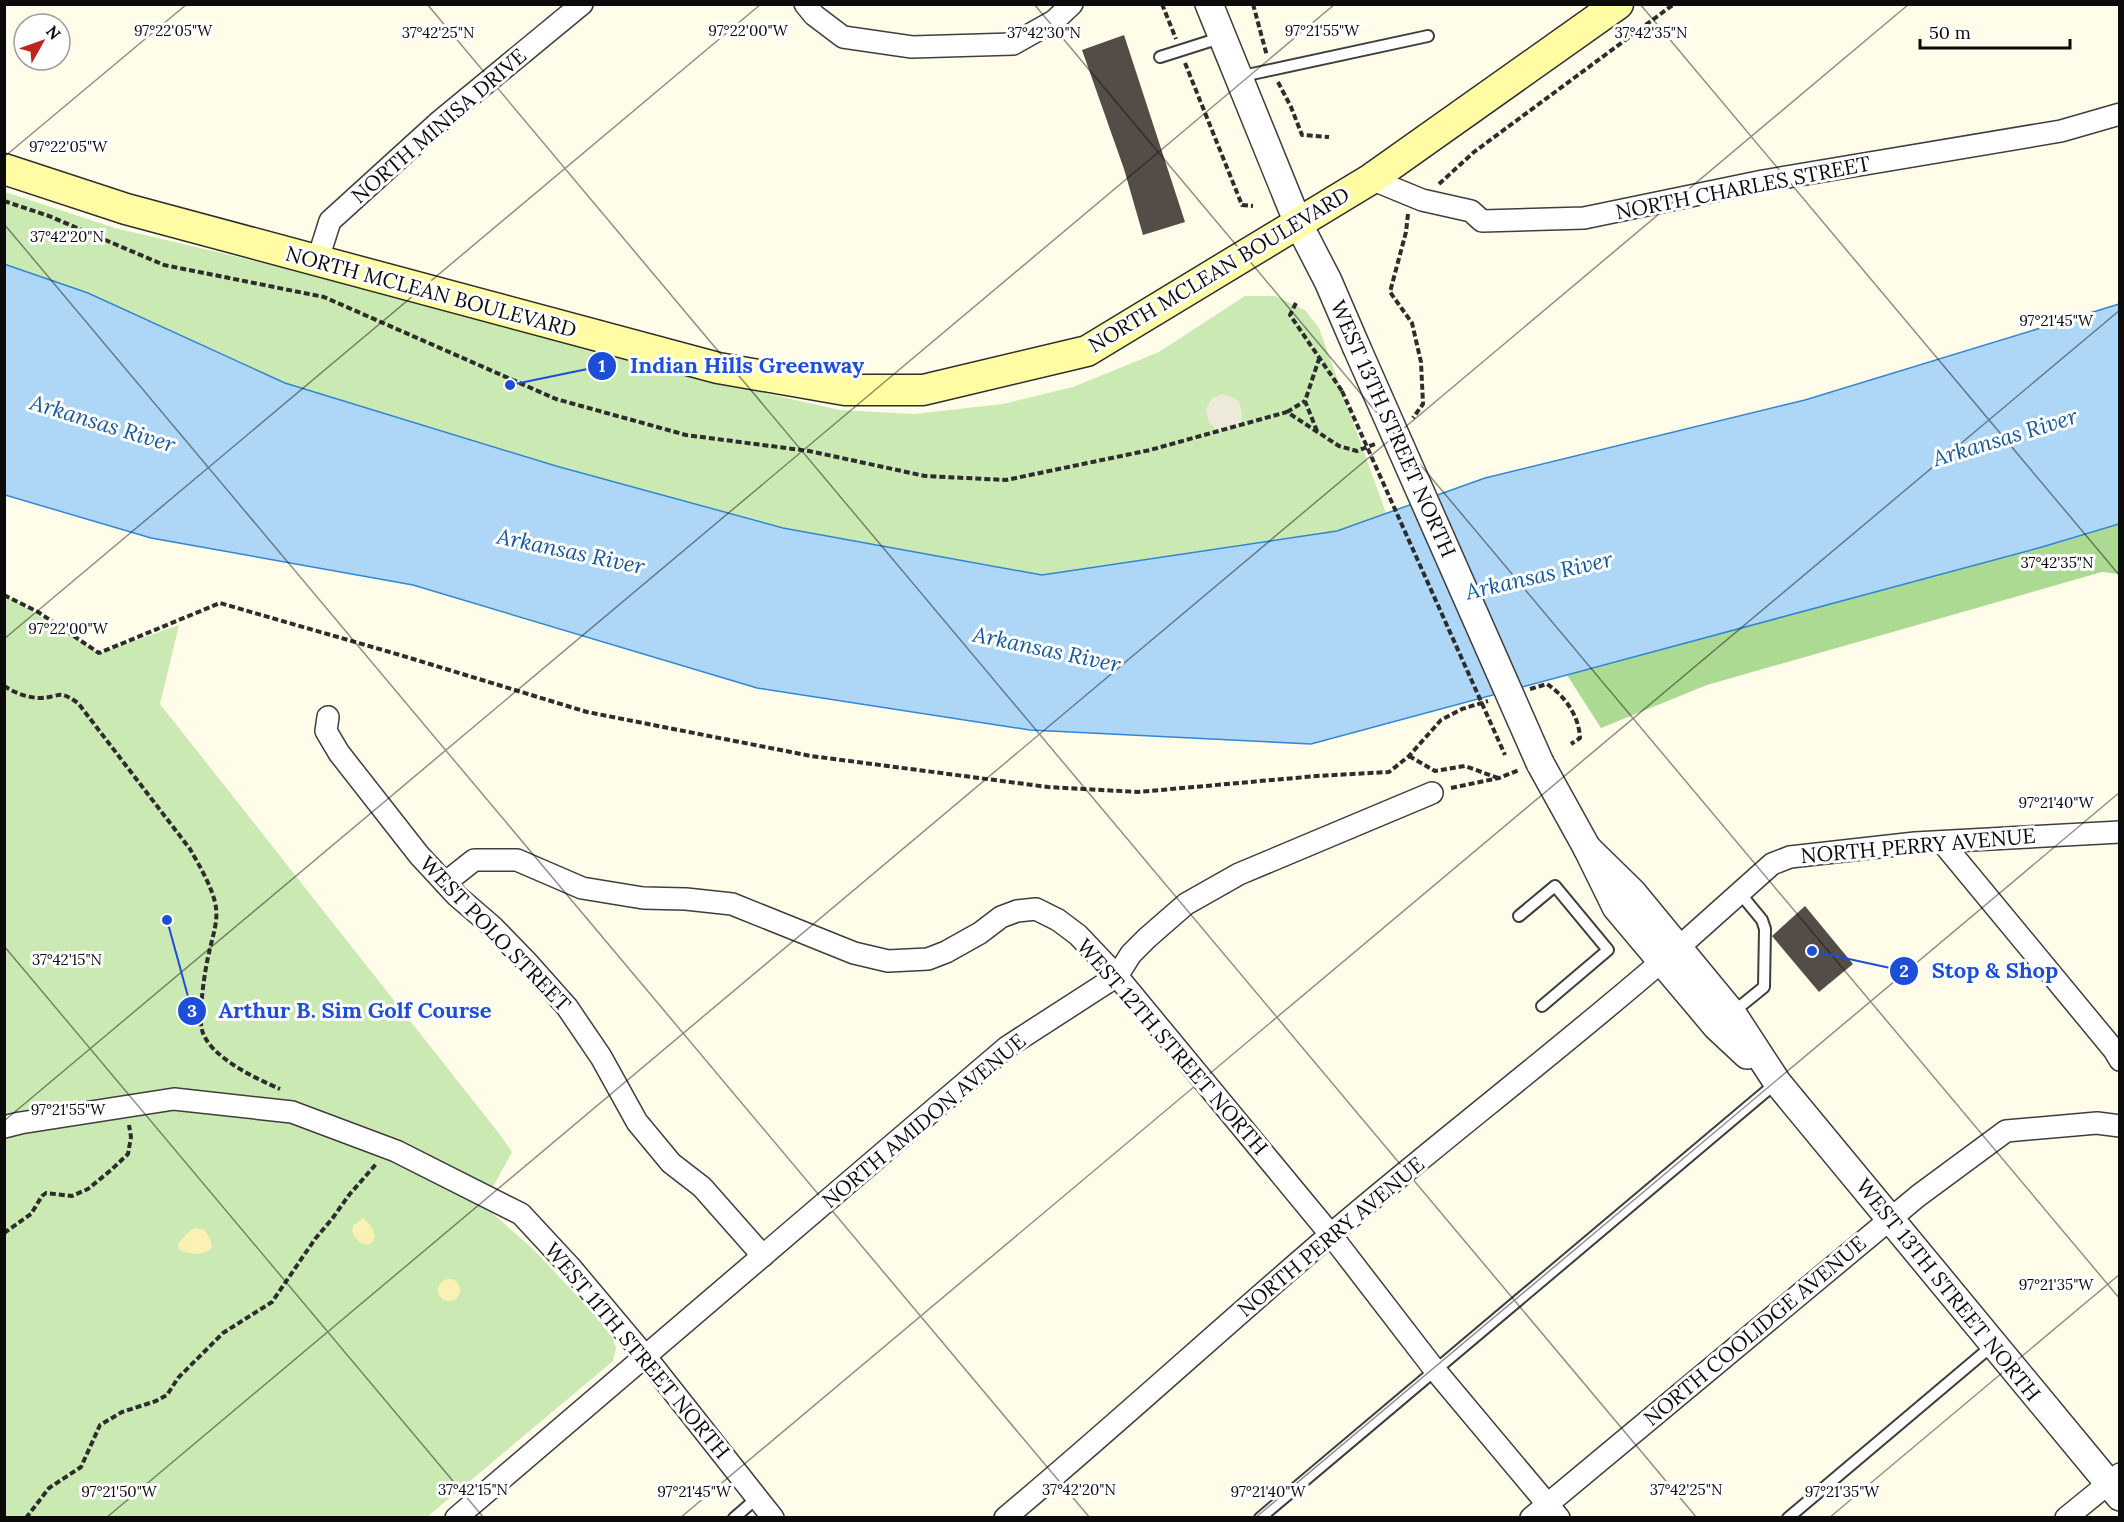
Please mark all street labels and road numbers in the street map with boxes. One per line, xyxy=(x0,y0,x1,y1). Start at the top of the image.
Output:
street label: NORTH MINISA DRIVE xyxy=(346,42,532,209)
street label: NORTH CHARLES STREET xyxy=(1613,150,1873,225)
street label: NORTH MCLEAN BOULEVARD xyxy=(1083,181,1354,358)
street label: NORTH MCLEAN BOULEVARD xyxy=(283,240,580,343)
street label: WEST 13TH STREET NORTH xyxy=(1324,296,1462,562)
street label: NORTH PERRY AVENUE xyxy=(1799,822,2036,869)
street label: WEST POLO STREET xyxy=(414,850,577,1017)
street label: WEST 12TH STREET NORTH xyxy=(1071,933,1274,1160)
street label: NORTH AMIDON AVENUE xyxy=(816,1027,1031,1214)
street label: NORTH PERRY AVENUE xyxy=(1232,1151,1430,1323)
street label: WEST 13TH STREET NORTH xyxy=(1850,1173,2047,1406)
street label: NORTH COOLIDGE AVENUE xyxy=(1638,1230,1871,1432)
street label: WEST 11TH STREET NORTH xyxy=(539,1237,736,1464)

